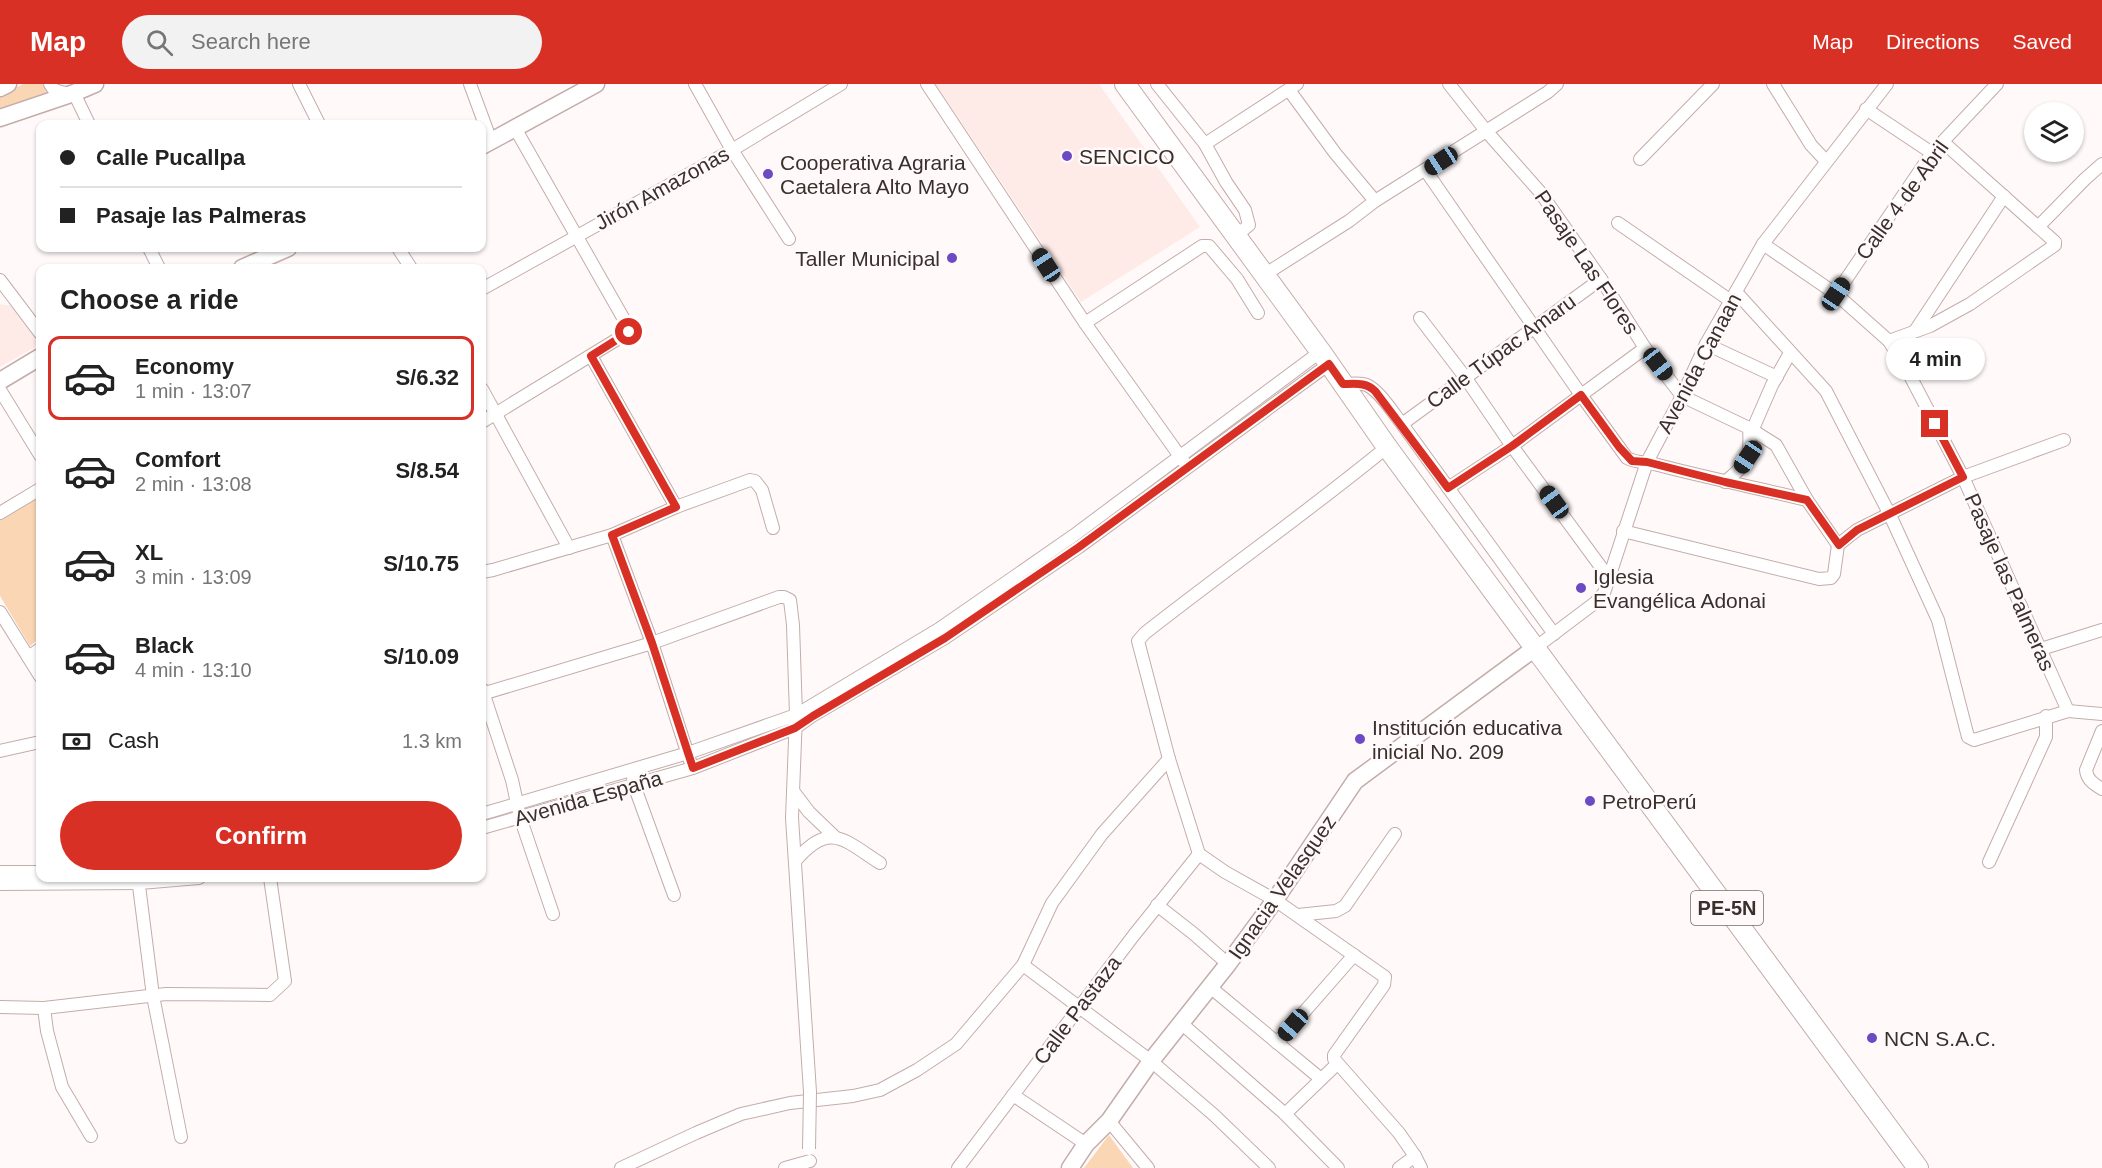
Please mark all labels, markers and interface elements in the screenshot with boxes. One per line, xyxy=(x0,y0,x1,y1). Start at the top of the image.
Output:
search box xyxy=(122,15,542,69)
text: Map xyxy=(30,26,86,57)
icon: search xyxy=(143,26,176,59)
text: Search here xyxy=(191,29,311,54)
text: Map xyxy=(1812,30,1853,53)
text: Directions xyxy=(1886,30,1979,53)
text: Saved xyxy=(2012,30,2072,53)
map controls xyxy=(2024,102,2084,162)
button: layers xyxy=(2024,102,2084,162)
street label: Calle 4 de Abril xyxy=(1851,136,1953,264)
street label: Jirón Amazonas xyxy=(591,142,733,234)
car xyxy=(1421,144,1461,178)
text: Calle Pucallpa xyxy=(96,145,245,170)
place label: SENCICO xyxy=(1079,145,1175,168)
marker: SENCICO xyxy=(1060,149,1074,163)
place label: Cooperativa Agraria Caetalera Alto Mayo xyxy=(780,151,969,198)
marker: Cooperativa Agraria Caetalera Alto Mayo xyxy=(761,167,775,181)
street label: Pasaje Las Flores xyxy=(1530,186,1644,338)
text: Pasaje las Palmeras xyxy=(96,203,306,228)
car xyxy=(1029,245,1063,285)
place label: Taller Municipal xyxy=(795,247,940,270)
marker: Taller Municipal xyxy=(945,251,959,265)
car xyxy=(1818,274,1854,314)
text: Choose a ride xyxy=(60,285,239,315)
street label: Calle Túpac Amaru xyxy=(1422,289,1580,413)
street label: Avenida Canaan xyxy=(1652,289,1746,437)
route start xyxy=(615,318,642,345)
callout: 4 min xyxy=(1886,337,1984,379)
car xyxy=(1640,344,1676,384)
text: 4 min xyxy=(1909,348,1962,370)
icon: car xyxy=(63,351,117,405)
text: Economy xyxy=(135,354,234,379)
text: S/6.32 xyxy=(395,365,459,390)
text: 1 min · 13:07 xyxy=(135,380,252,402)
route end xyxy=(1921,410,1948,437)
car xyxy=(1730,437,1766,477)
icon: car xyxy=(63,444,117,498)
text: Comfort xyxy=(135,447,221,472)
text: S/8.54 xyxy=(395,458,459,483)
text: 2 min · 13:08 xyxy=(135,473,252,495)
car xyxy=(1536,482,1572,522)
street label: Pasaje las Palmeras xyxy=(1961,490,2059,674)
icon: car xyxy=(63,537,117,591)
text: XL xyxy=(135,540,163,565)
text: S/10.75 xyxy=(383,551,459,576)
place label: Iglesia Evangélica Adonai xyxy=(1593,565,1766,612)
text: 3 min · 13:09 xyxy=(135,566,252,588)
marker: Iglesia Evangélica Adonai xyxy=(1574,581,1588,595)
icon: car xyxy=(63,630,117,684)
text: Black xyxy=(135,633,194,658)
text: S/10.09 xyxy=(383,644,459,669)
text: 4 min · 13:10 xyxy=(135,659,252,681)
place label: Institución educativa inicial No. 209 xyxy=(1372,716,1563,763)
icon: cash xyxy=(60,725,93,758)
text: Cash xyxy=(108,728,159,753)
text: 1.3 km xyxy=(402,730,462,752)
marker: Institución educativa inicial No. 209 xyxy=(1353,732,1367,746)
street label: Avenida España xyxy=(511,766,665,830)
place label: PetroPerú xyxy=(1602,790,1697,813)
marker: PetroPerú xyxy=(1583,794,1597,808)
button: Confirm xyxy=(60,801,462,870)
street label: Ignacia Velasquez xyxy=(1224,811,1340,963)
road number: PE-5N xyxy=(1691,891,1763,925)
street label: Calle Pastaza xyxy=(1029,951,1125,1069)
car xyxy=(1274,1006,1312,1044)
place label: NCN S.A.C. xyxy=(1884,1027,1996,1050)
marker: NCN S.A.C. xyxy=(1865,1031,1879,1045)

